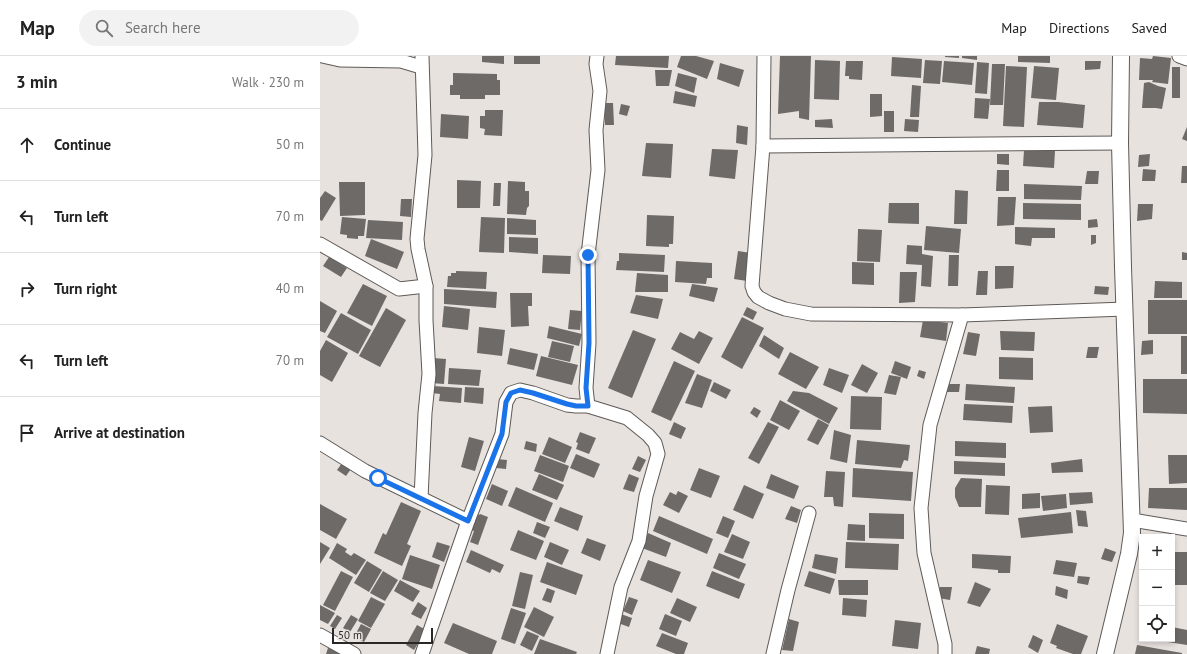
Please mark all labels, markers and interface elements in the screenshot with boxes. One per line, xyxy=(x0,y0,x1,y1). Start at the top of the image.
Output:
search box xyxy=(79,10,359,46)
text: Map xyxy=(20,16,55,40)
icon: search xyxy=(93,17,115,39)
text: Search here xyxy=(125,18,201,37)
text: Map xyxy=(1001,19,1027,37)
text: Directions xyxy=(1049,19,1109,37)
text: Saved xyxy=(1131,19,1167,37)
text: 3 min xyxy=(16,71,57,93)
text: Walk · 230 m xyxy=(232,74,304,91)
icon: ahead xyxy=(16,134,38,156)
text: Continue xyxy=(54,135,111,154)
text: 50 m xyxy=(276,136,304,153)
icon: left xyxy=(16,206,38,228)
text: Turn left xyxy=(54,207,108,226)
text: 70 m xyxy=(276,208,304,225)
route end xyxy=(579,246,597,264)
icon: right xyxy=(16,278,38,300)
text: Turn right xyxy=(54,279,117,298)
text: 40 m xyxy=(276,280,304,297)
icon: left xyxy=(16,350,38,372)
text: Turn left xyxy=(54,351,108,370)
text: 70 m xyxy=(276,352,304,369)
icon: arrive xyxy=(16,422,38,444)
text: Arrive at destination xyxy=(54,423,185,442)
route start xyxy=(369,469,387,487)
map controls xyxy=(1139,534,1175,642)
button: + xyxy=(1139,534,1175,570)
button: − xyxy=(1139,570,1175,606)
button: locate xyxy=(1139,606,1175,642)
scale bar xyxy=(332,626,433,645)
text: 50 m xyxy=(338,628,362,642)

